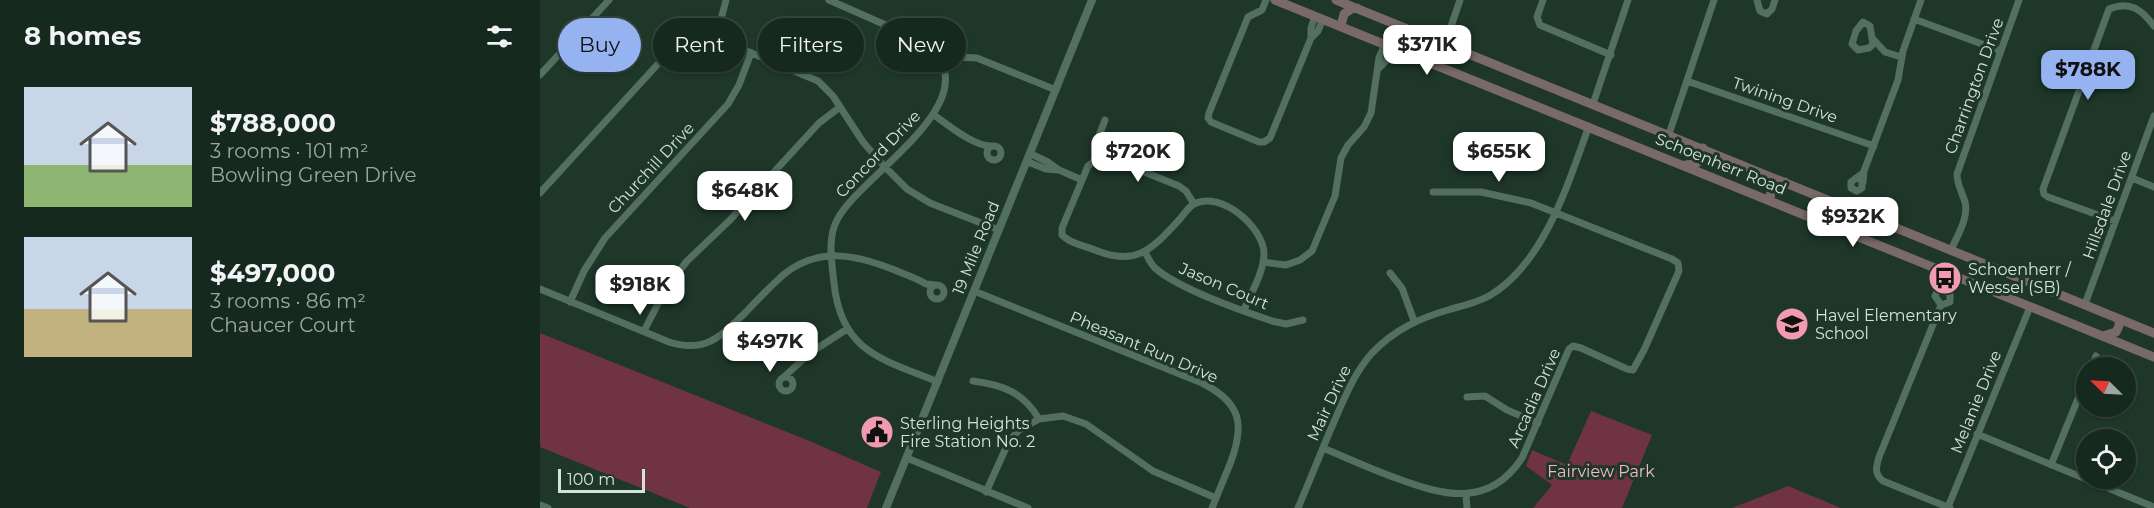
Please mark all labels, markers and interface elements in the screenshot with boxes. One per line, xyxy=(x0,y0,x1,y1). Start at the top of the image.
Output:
street label: Charrington Drive xyxy=(1941,15,2007,157)
chip: Buy xyxy=(558,18,641,72)
chip: Rent xyxy=(653,18,746,72)
chip: Filters xyxy=(758,18,864,72)
chip: New xyxy=(876,18,966,72)
text: 8 homes xyxy=(24,20,141,52)
icon: filters xyxy=(483,20,516,53)
pin: $371K xyxy=(1385,25,1469,76)
text: $371K xyxy=(1397,32,1457,56)
pin: $788K xyxy=(2046,50,2130,101)
text: $788K xyxy=(2055,57,2121,81)
street label: Twining Drive xyxy=(1730,73,1840,127)
street label: Concord Drive xyxy=(832,106,924,202)
text: $788,000 xyxy=(210,107,336,139)
icon: home xyxy=(72,111,144,183)
street label: Churchill Drive xyxy=(604,118,698,218)
street label: Schoenherr Road xyxy=(1653,129,1789,199)
pin: $720K xyxy=(1096,132,1180,183)
pin: $655K xyxy=(1457,132,1541,183)
text: 3 rooms · 101 m² xyxy=(210,139,369,163)
text: $720K xyxy=(1105,139,1171,163)
text: $655K xyxy=(1467,139,1531,163)
street label: Hillsdale Drive xyxy=(2079,148,2135,262)
text: Bowling Green Drive xyxy=(210,163,417,187)
pin: $648K xyxy=(703,171,787,222)
text: $648K xyxy=(711,178,779,202)
pin: $932K xyxy=(1811,197,1895,248)
street label: 19 Mile Road xyxy=(949,198,1003,298)
text: $932K xyxy=(1821,204,1885,228)
text: $497,000 xyxy=(210,257,335,289)
street label: Jason Court xyxy=(1176,258,1272,314)
bus stop icon: Schoenherr / Wessel (SB) xyxy=(1927,260,1963,296)
place label: Schoenherr / Wessel (SB) xyxy=(1968,260,2071,297)
icon: home xyxy=(72,261,144,333)
pin: $918K xyxy=(598,265,682,316)
text: $918K xyxy=(609,272,671,296)
text: 3 rooms · 86 m² xyxy=(210,289,366,313)
school or university icon: Havel Elementary School xyxy=(1774,306,1810,342)
place label: Havel Elementary School xyxy=(1815,306,1957,343)
street label: Pheasant Run Drive xyxy=(1067,307,1221,387)
text: Chaucer Court xyxy=(210,313,356,337)
pin: $497K xyxy=(728,322,812,373)
text: $497K xyxy=(737,329,803,353)
street label: Arcadia Drive xyxy=(1504,345,1564,451)
street label: Melanie Drive xyxy=(1947,348,2005,456)
north arrow xyxy=(2076,357,2136,417)
map controls xyxy=(2076,357,2136,489)
street label: Mair Drive xyxy=(1303,362,1355,444)
public building icon: Sterling Heights Fire Station No. 2 xyxy=(859,414,895,450)
place label: Sterling Heights Fire Station No. 2 xyxy=(900,414,1035,451)
button: locate xyxy=(2076,429,2136,489)
park label: Fairview Park xyxy=(1547,462,1655,481)
scale bar xyxy=(558,466,645,494)
text: 100 m xyxy=(567,470,615,489)

